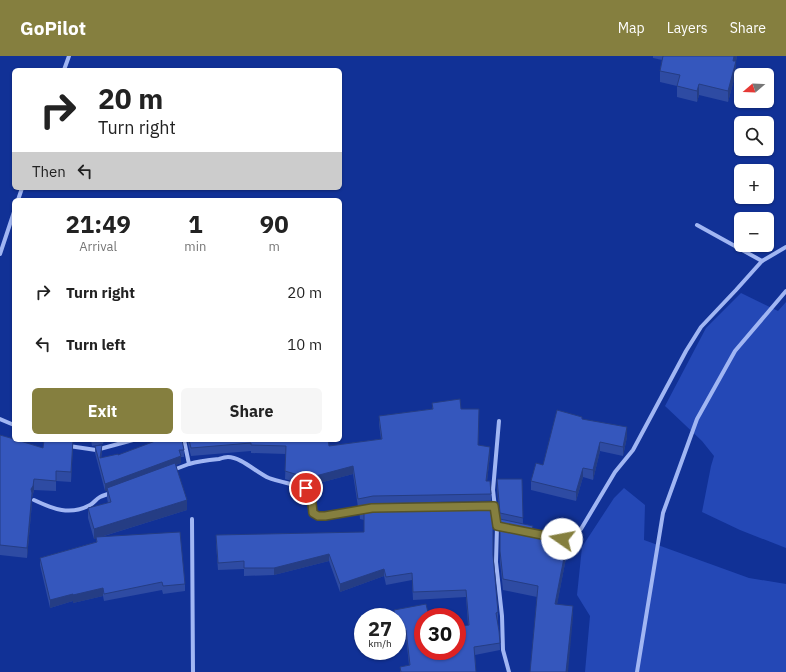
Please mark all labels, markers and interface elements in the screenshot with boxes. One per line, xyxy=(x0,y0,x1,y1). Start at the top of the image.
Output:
text: GoPilot xyxy=(20,16,86,40)
text: Map xyxy=(618,19,645,37)
text: Layers xyxy=(667,19,708,37)
text: Share xyxy=(730,19,766,37)
north arrow xyxy=(734,68,774,108)
map controls xyxy=(734,68,774,252)
text: 20 m xyxy=(98,80,163,117)
icon: right xyxy=(32,84,84,136)
text: Turn right xyxy=(98,116,176,139)
button: search xyxy=(734,116,774,156)
icon: left xyxy=(74,160,96,182)
text: Then xyxy=(32,162,66,181)
button: + xyxy=(734,164,774,204)
text: 21:49 xyxy=(65,208,131,240)
text: 1 xyxy=(188,208,203,240)
text: 90 xyxy=(260,208,289,240)
button: − xyxy=(734,212,774,252)
text: Arrival xyxy=(79,238,117,255)
text: min xyxy=(184,238,206,255)
text: m xyxy=(268,238,280,255)
icon: right xyxy=(32,281,54,303)
text: Turn right xyxy=(66,283,135,302)
text: 20 m xyxy=(287,283,322,302)
icon: left xyxy=(32,333,54,355)
text: Turn left xyxy=(66,335,126,354)
text: 10 m xyxy=(287,335,322,354)
button: Exit xyxy=(32,388,173,434)
button: Share xyxy=(181,388,322,434)
pin xyxy=(289,471,323,505)
icon: arrive xyxy=(295,477,317,499)
position arrow xyxy=(541,518,583,560)
speed limit sign: 30 xyxy=(414,608,466,660)
text: 27 xyxy=(368,615,392,642)
text: km/h xyxy=(368,637,392,650)

